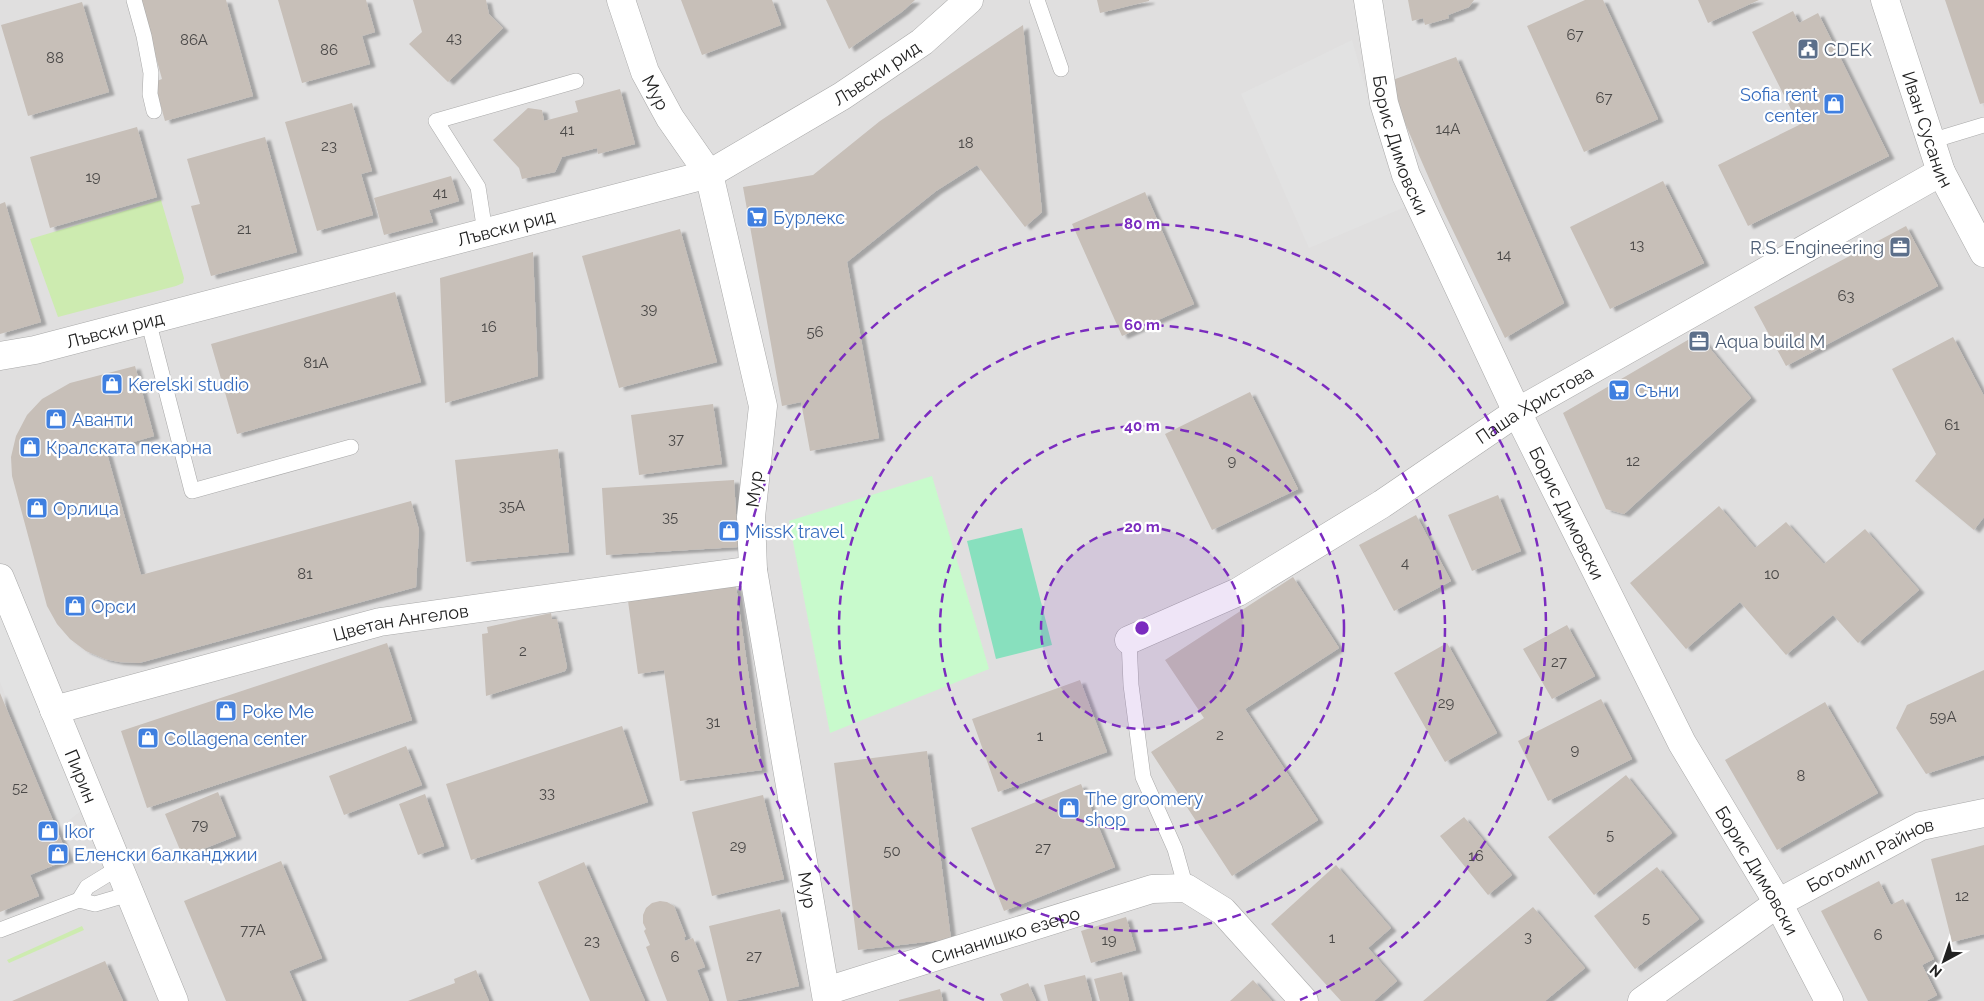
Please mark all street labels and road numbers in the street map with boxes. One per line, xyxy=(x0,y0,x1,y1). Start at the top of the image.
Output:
street label: Лъвски рид xyxy=(829,36,924,109)
street label: Иван Сусанин xyxy=(1898,68,1958,191)
street label: Мур xyxy=(638,71,674,113)
street label: Борис Димовски xyxy=(1369,74,1434,218)
street label: Лъвски рид xyxy=(455,204,557,250)
street label: Лъвски рид xyxy=(64,306,166,352)
street label: Паша Христова xyxy=(1472,361,1597,448)
street label: Борис Димовски xyxy=(1525,443,1609,583)
street label: Мур xyxy=(742,470,766,508)
street label: Цветан Ангелов xyxy=(331,599,470,645)
street label: Пирин xyxy=(61,746,102,806)
street label: Борис Димовски xyxy=(1712,802,1803,938)
street label: Богомил Райнов xyxy=(1803,813,1935,896)
street label: Мур xyxy=(794,870,821,910)
street label: Синанишко езеро xyxy=(929,902,1083,968)

